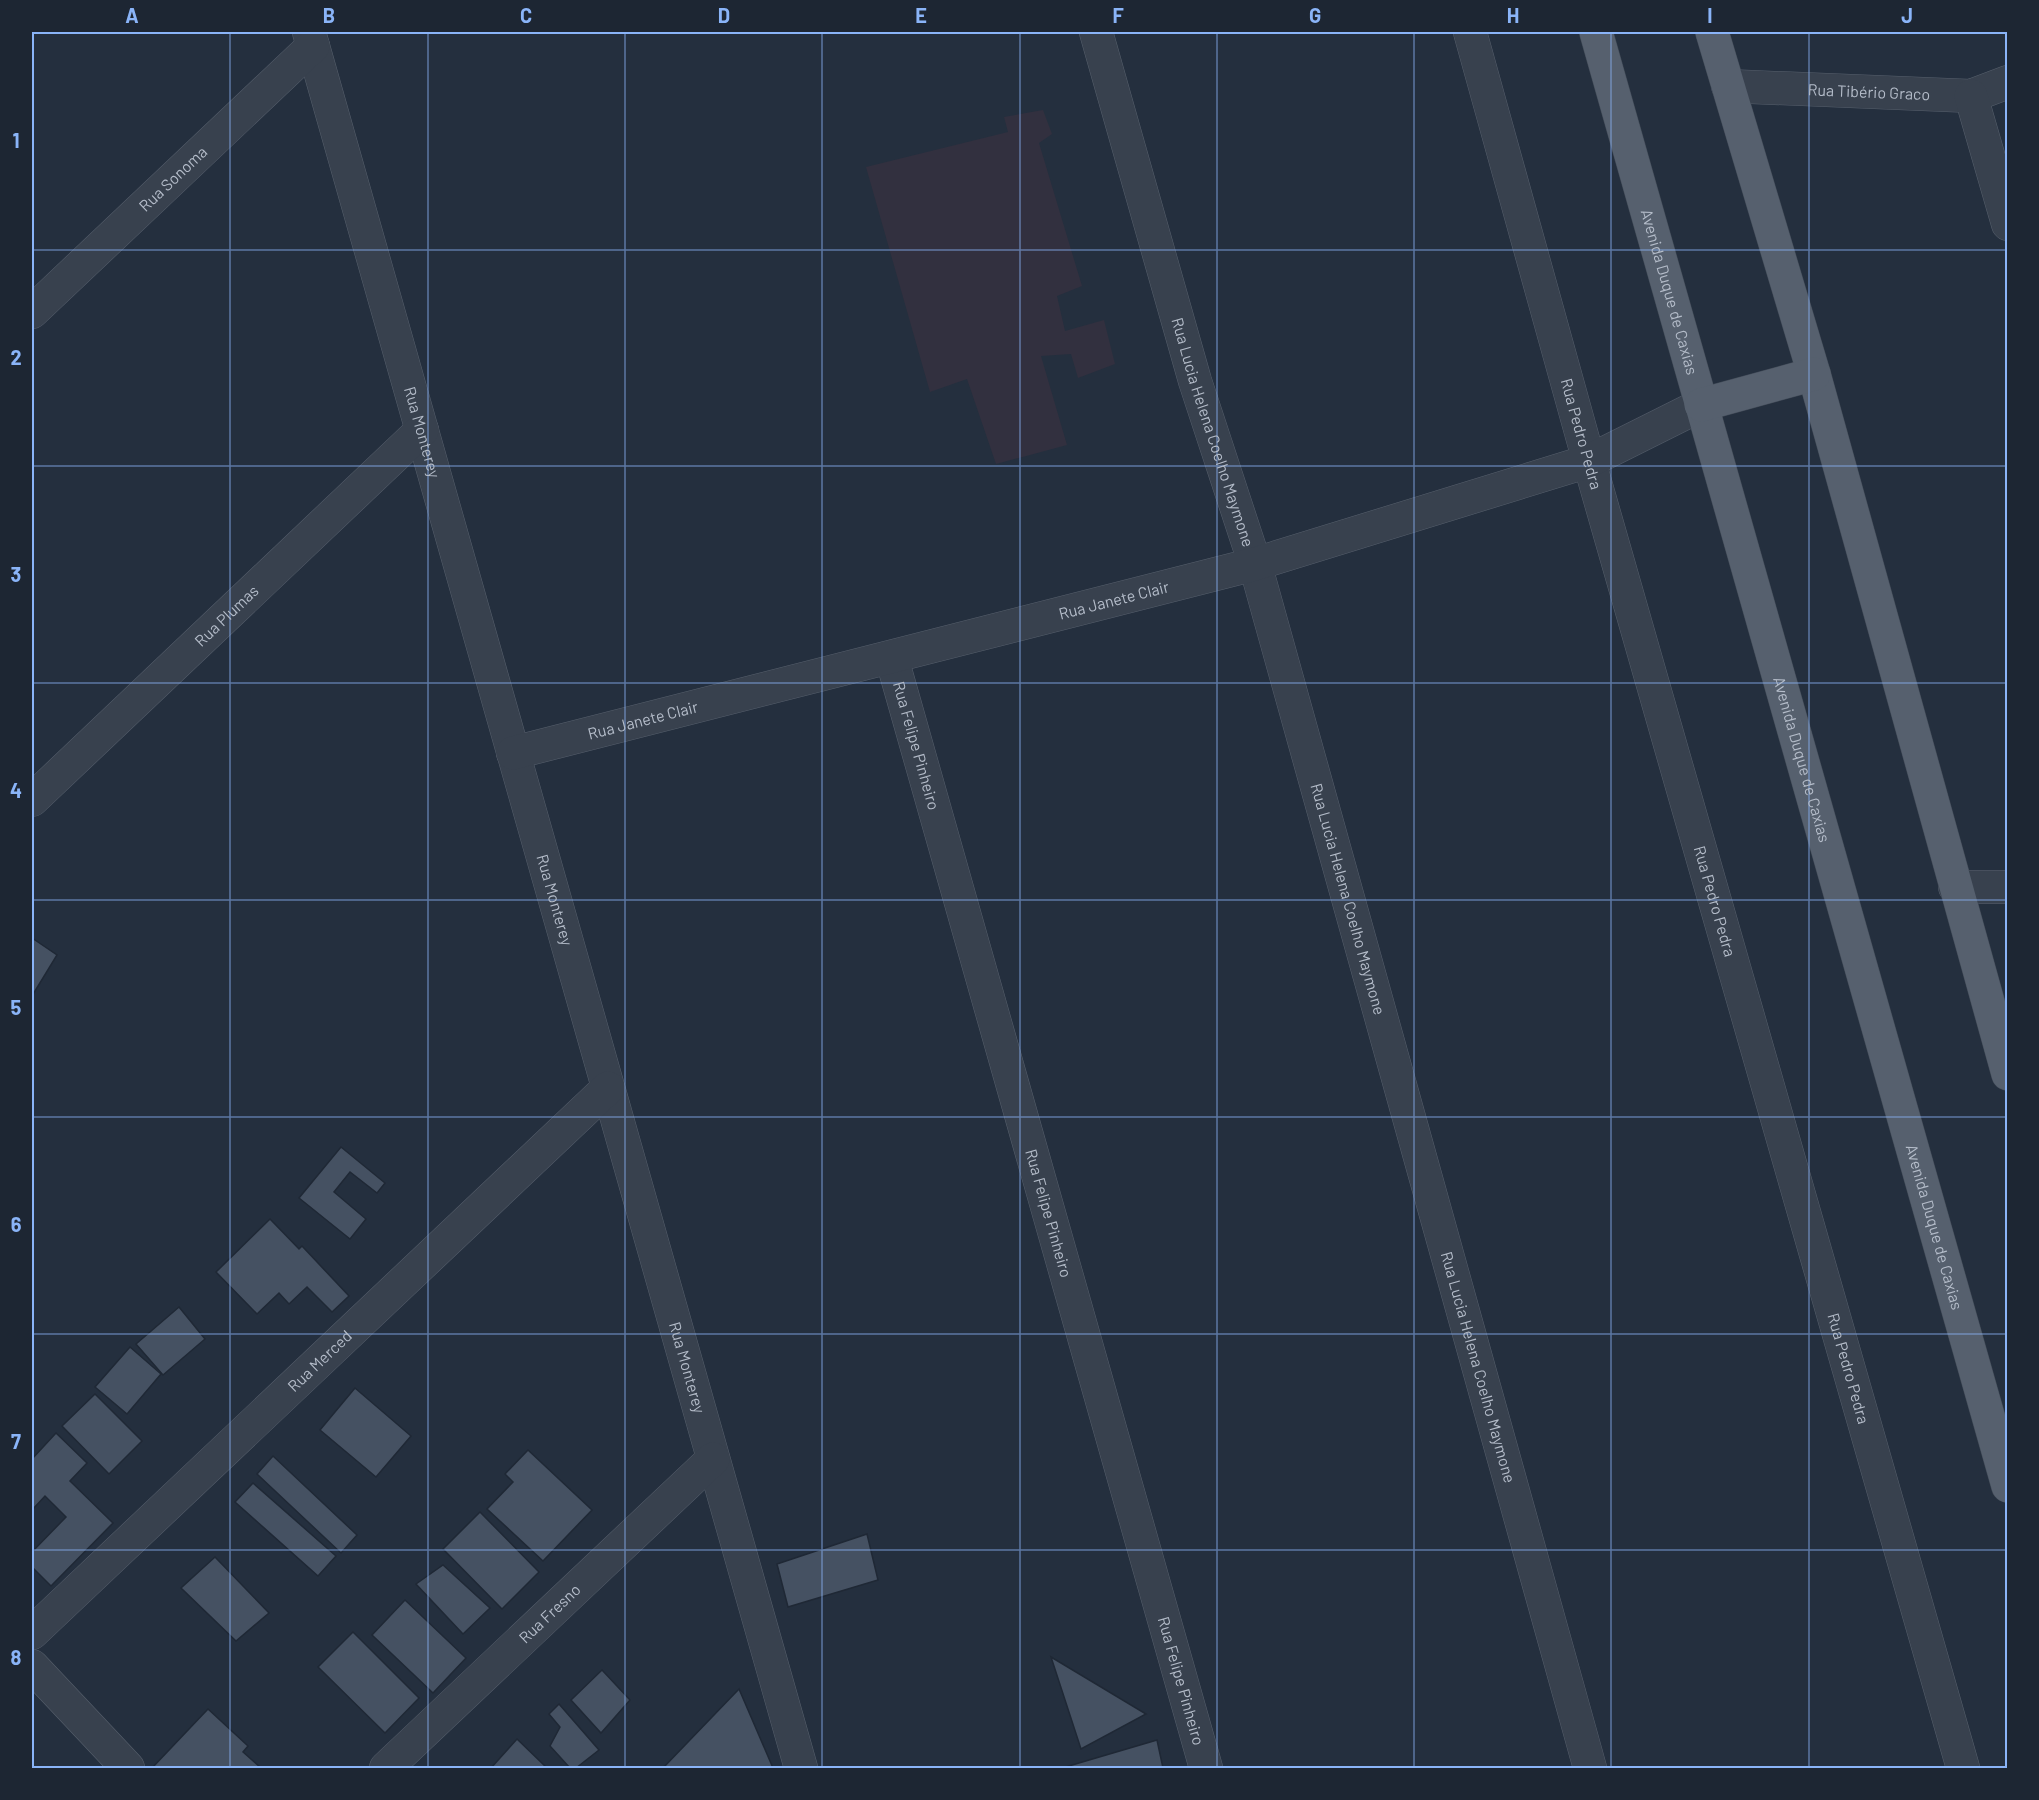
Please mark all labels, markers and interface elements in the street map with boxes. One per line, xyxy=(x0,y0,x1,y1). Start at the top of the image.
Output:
text: A xyxy=(125,3,139,27)
text: B xyxy=(323,3,335,27)
text: C xyxy=(520,3,532,27)
text: D xyxy=(718,3,730,27)
text: E xyxy=(915,3,927,27)
text: F xyxy=(1112,3,1124,27)
text: G xyxy=(1309,3,1321,27)
text: H xyxy=(1507,3,1519,27)
text: I xyxy=(1707,3,1713,27)
text: J xyxy=(1901,3,1913,27)
street label: Rua Tibério Graco xyxy=(1807,79,1931,103)
text: 1 xyxy=(12,128,20,152)
street label: Rua Sonoma xyxy=(135,142,210,215)
street label: Avenida Duque de Caxias xyxy=(1638,207,1703,377)
street label: Rua Lucia Helena Coelho Maymone xyxy=(1168,315,1259,549)
text: 2 xyxy=(10,345,22,369)
street label: Rua Pedro Pedra xyxy=(1558,376,1607,491)
street label: Rua Monterey xyxy=(401,384,445,481)
text: 3 xyxy=(11,562,21,586)
street label: Rua Janete Clair xyxy=(1057,576,1171,623)
street label: Rua Plumas xyxy=(190,581,262,650)
street label: Avenida Duque de Caxias xyxy=(1770,674,1835,844)
street label: Rua Felipe Pinheiro xyxy=(890,679,944,812)
street label: Rua Janete Clair xyxy=(586,696,700,743)
text: 4 xyxy=(10,778,22,802)
street label: Rua Lucia Helena Coelho Maymone xyxy=(1307,781,1390,1017)
street label: Rua Pedro Pedra xyxy=(1691,843,1740,959)
street label: Rua Monterey xyxy=(533,852,578,948)
text: 5 xyxy=(11,995,22,1019)
street label: Avenida Duque de Caxias xyxy=(1903,1142,1968,1312)
street label: Rua Felipe Pinheiro xyxy=(1022,1147,1077,1280)
text: 6 xyxy=(11,1212,22,1236)
street label: Rua Lucia Helena Coelho Maymone xyxy=(1438,1249,1520,1485)
street label: Rua Pedro Pedra xyxy=(1824,1311,1874,1426)
street label: Rua Monterey xyxy=(666,1319,710,1416)
street label: Rua Merced xyxy=(283,1326,355,1395)
text: 7 xyxy=(11,1429,21,1453)
street label: Rua Fresno xyxy=(514,1579,584,1647)
street label: Rua Felipe Pinheiro xyxy=(1155,1614,1209,1747)
text: 8 xyxy=(11,1645,22,1669)

